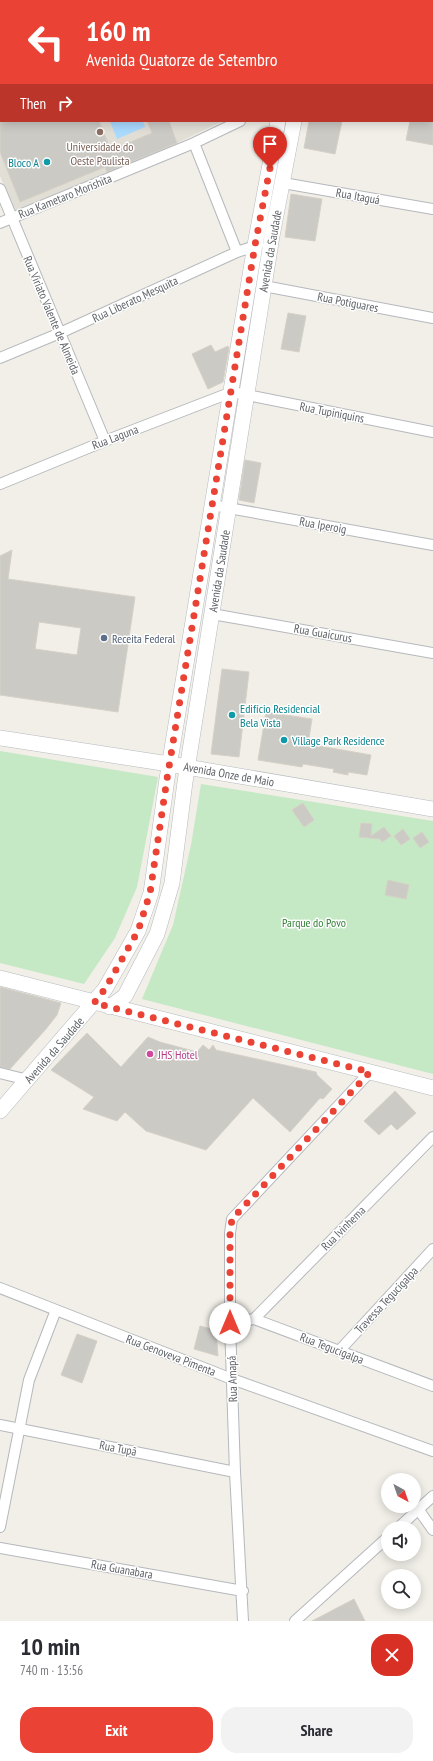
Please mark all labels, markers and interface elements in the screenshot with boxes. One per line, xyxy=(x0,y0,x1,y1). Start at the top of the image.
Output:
text: 160 m xyxy=(86,12,150,49)
icon: left xyxy=(20,16,72,68)
text: Avenida Quatorze de Setembro xyxy=(86,48,278,71)
icon: right xyxy=(54,92,76,114)
text: Then xyxy=(20,94,46,113)
marker: Universidade do Oeste Paulista xyxy=(95,127,105,137)
pin xyxy=(253,127,287,168)
icon: arrive xyxy=(259,133,281,155)
place label: Universidade do Oeste Paulista xyxy=(67,139,133,168)
place label: Bloco A xyxy=(8,155,39,170)
marker: Bloco A xyxy=(42,157,52,167)
street label: Rua Kametaro Morishita xyxy=(16,170,114,222)
street label: Rua Itaguá xyxy=(335,185,381,207)
street label: Avenida da Saudade xyxy=(255,209,285,293)
street label: Rua Viriato Valente de Almeida xyxy=(20,253,84,377)
street label: Rua Liberato Mesquita xyxy=(90,273,180,325)
street label: Rua Potiguares xyxy=(316,289,380,315)
street label: Rua Tupiniquins xyxy=(298,398,366,426)
street label: Rua Laguna xyxy=(90,421,140,453)
street label: Rua Iperoig xyxy=(298,513,348,537)
street label: Avenida da Saudade xyxy=(205,529,233,613)
street label: Rua Guaicurus xyxy=(293,621,353,645)
place label: Receita Federal xyxy=(112,631,176,646)
marker: Receita Federal xyxy=(99,633,109,643)
place label: Edifício Residencial Bela Vista xyxy=(240,701,320,730)
marker: Edifício Residencial Bela Vista xyxy=(227,710,237,720)
place label: Village Park Residence xyxy=(291,733,385,748)
marker: Village Park Residence xyxy=(279,735,289,745)
street label: Avenida Onze de Maio xyxy=(182,759,276,789)
park label: Parque do Povo xyxy=(282,915,346,930)
street label: Avenida da Saudade xyxy=(21,1014,87,1086)
place label: JHS Hotel xyxy=(157,1047,198,1062)
marker: JHS Hotel xyxy=(145,1049,155,1059)
street label: Rua Ivinhema xyxy=(318,1203,368,1253)
street label: Travessa Tegucigalpa xyxy=(351,1263,421,1337)
position arrow xyxy=(209,1302,251,1344)
street label: Rua Tegucigalpa xyxy=(298,1329,366,1367)
street label: Rua Genoveva Pimenta xyxy=(124,1331,218,1379)
street label: Rua Amapá xyxy=(224,1355,240,1402)
street label: Rua Tupã xyxy=(98,1437,138,1459)
north arrow xyxy=(381,1473,421,1513)
map controls xyxy=(381,1473,421,1609)
button: sound xyxy=(381,1521,421,1561)
street label: Rua Guanabara xyxy=(90,1556,154,1582)
button: search xyxy=(381,1569,421,1609)
text: 10 min xyxy=(20,1631,80,1662)
button: close xyxy=(371,1634,413,1676)
text: 740 m · 13:56 xyxy=(20,1662,83,1679)
button: Exit xyxy=(20,1707,213,1753)
button: Share xyxy=(221,1707,413,1753)

